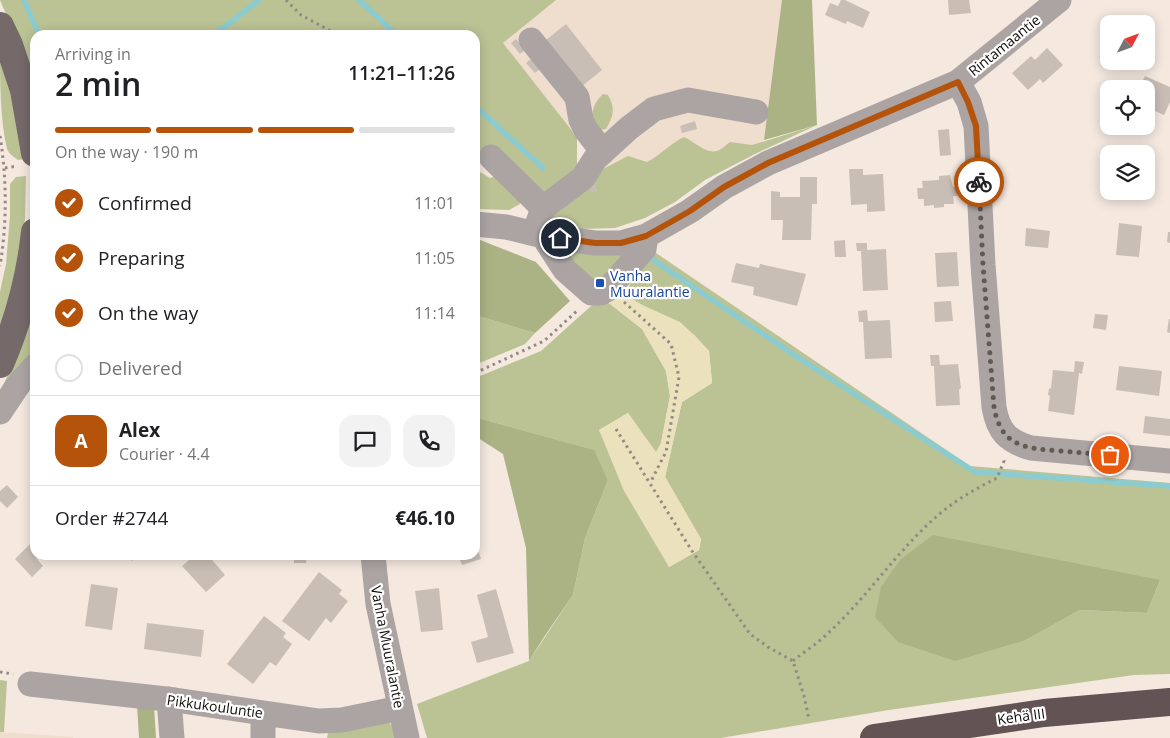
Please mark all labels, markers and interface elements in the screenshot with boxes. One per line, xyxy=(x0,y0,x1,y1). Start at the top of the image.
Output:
street label: Rintamaantie xyxy=(964,10,1044,80)
north arrow xyxy=(1100,15,1155,70)
map controls xyxy=(1100,15,1155,200)
text: Arriving in xyxy=(55,43,131,65)
text: 11:21–11:26 xyxy=(348,60,455,86)
text: 2 min xyxy=(55,62,141,105)
button: locate xyxy=(1100,80,1155,135)
text: On the way · 190 m xyxy=(55,141,198,163)
button: layers xyxy=(1100,145,1155,200)
courier xyxy=(954,157,1004,207)
icon: bike xyxy=(965,168,993,196)
icon: check xyxy=(55,189,83,217)
text: Confirmed xyxy=(98,190,192,216)
text: 11:01 xyxy=(414,192,455,214)
pin xyxy=(539,217,581,259)
icon: home xyxy=(546,224,574,252)
icon: check xyxy=(55,244,83,272)
text: Preparing xyxy=(98,245,185,271)
text: 11:05 xyxy=(414,247,455,269)
place label: Vanha Muuralantie xyxy=(610,266,690,301)
marker: Vanha Muuralantie xyxy=(594,277,606,289)
icon: check xyxy=(55,299,83,327)
text: On the way xyxy=(98,300,198,326)
text: 11:14 xyxy=(414,302,455,324)
text: Delivered xyxy=(98,355,182,381)
button: chat xyxy=(339,415,391,467)
button: phone xyxy=(403,415,455,467)
text: Alex xyxy=(119,417,160,443)
text: A xyxy=(74,428,88,454)
pin xyxy=(1089,434,1131,476)
icon: bag xyxy=(1096,441,1124,469)
text: Courier · 4.4 xyxy=(119,443,210,465)
text: Order #2744 xyxy=(55,505,168,531)
text: €46.10 xyxy=(395,505,455,531)
street label: Vanha Muuralantie xyxy=(367,584,409,710)
street label: Pikkukouluntie xyxy=(166,690,264,722)
street label: Kehä III xyxy=(996,703,1046,729)

